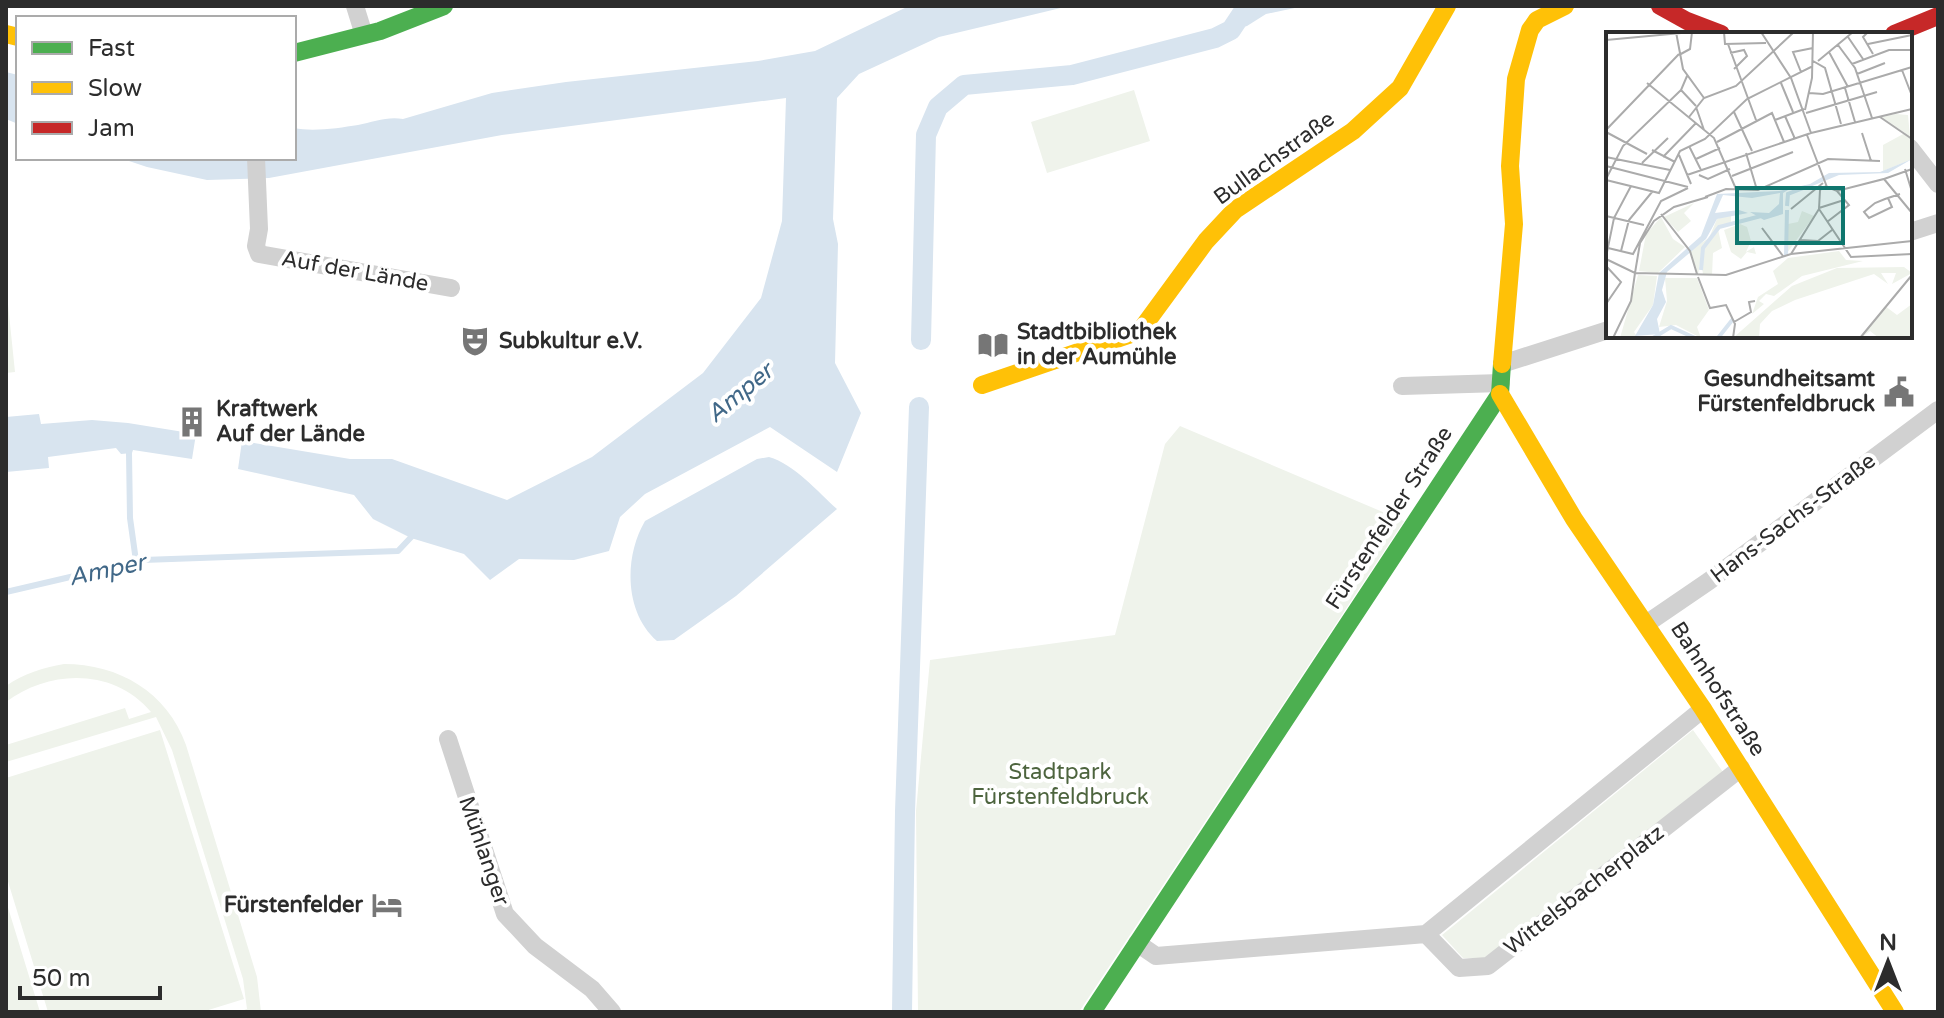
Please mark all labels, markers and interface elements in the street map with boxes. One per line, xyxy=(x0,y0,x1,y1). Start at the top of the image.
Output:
legend xyxy=(16,16,296,160)
inset map xyxy=(1606,32,1912,338)
text: Fast xyxy=(88,34,135,63)
text: Slow xyxy=(88,74,142,103)
street label: Bullachstraße xyxy=(1209,106,1339,210)
text: Jam xyxy=(88,114,135,143)
street label: Auf der Lände xyxy=(279,245,431,297)
place label: Stadtbibliothek in der Aumühle xyxy=(1017,319,1177,370)
theatre icon: Subkultur e.V. xyxy=(458,324,492,358)
place label: Subkultur e.V. xyxy=(499,328,643,354)
library icon: Stadtbibliothek in der Aumühle xyxy=(976,328,1010,362)
water label: Amper xyxy=(701,355,781,429)
place label: Gesundheitsamt Fürstenfeldbruck xyxy=(1697,366,1876,417)
public building icon: Gesundheitsamt Fürstenfeldbruck xyxy=(1882,375,1916,409)
place label: Kraftwerk Auf der Lände xyxy=(216,396,365,447)
building icon: Kraftwerk Auf der Lände xyxy=(175,405,209,439)
street label: Fürstenfelder Straße xyxy=(1320,422,1458,614)
street label: Hans-Sachs-Straße xyxy=(1705,448,1881,588)
water label: Amper xyxy=(66,547,151,592)
street label: Bahnhofstraße xyxy=(1665,617,1771,761)
park label: Stadtpark Fürstenfeldbruck xyxy=(971,759,1149,810)
street label: Mühlanger xyxy=(453,793,515,910)
street label: Wittelsbacherplatz xyxy=(1499,819,1669,960)
hotel icon: Fürstenfelder xyxy=(370,888,404,922)
place label: Fürstenfelder xyxy=(224,892,364,918)
north arrow xyxy=(1848,922,1928,1002)
text: N xyxy=(1879,930,1897,956)
scale bar xyxy=(20,950,160,1000)
text: 50 m xyxy=(32,964,90,993)

